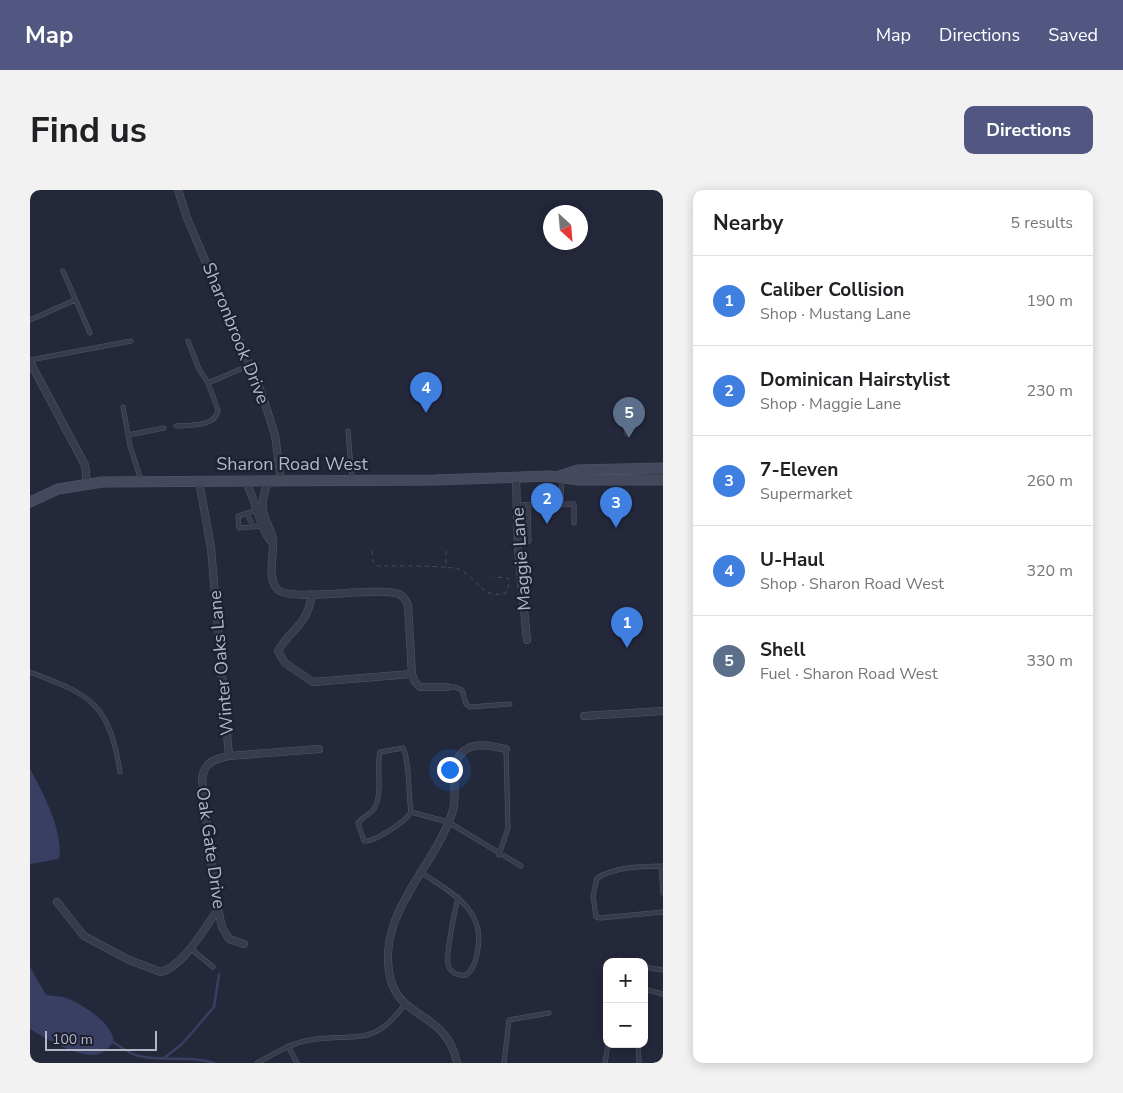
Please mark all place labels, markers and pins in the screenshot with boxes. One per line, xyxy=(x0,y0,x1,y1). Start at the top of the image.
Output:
pin: 4 xyxy=(410,372,442,413)
pin: 5 xyxy=(613,397,645,438)
pin: 2 xyxy=(531,483,563,524)
pin: 3 xyxy=(600,487,632,528)
pin: 1 xyxy=(611,607,643,648)

